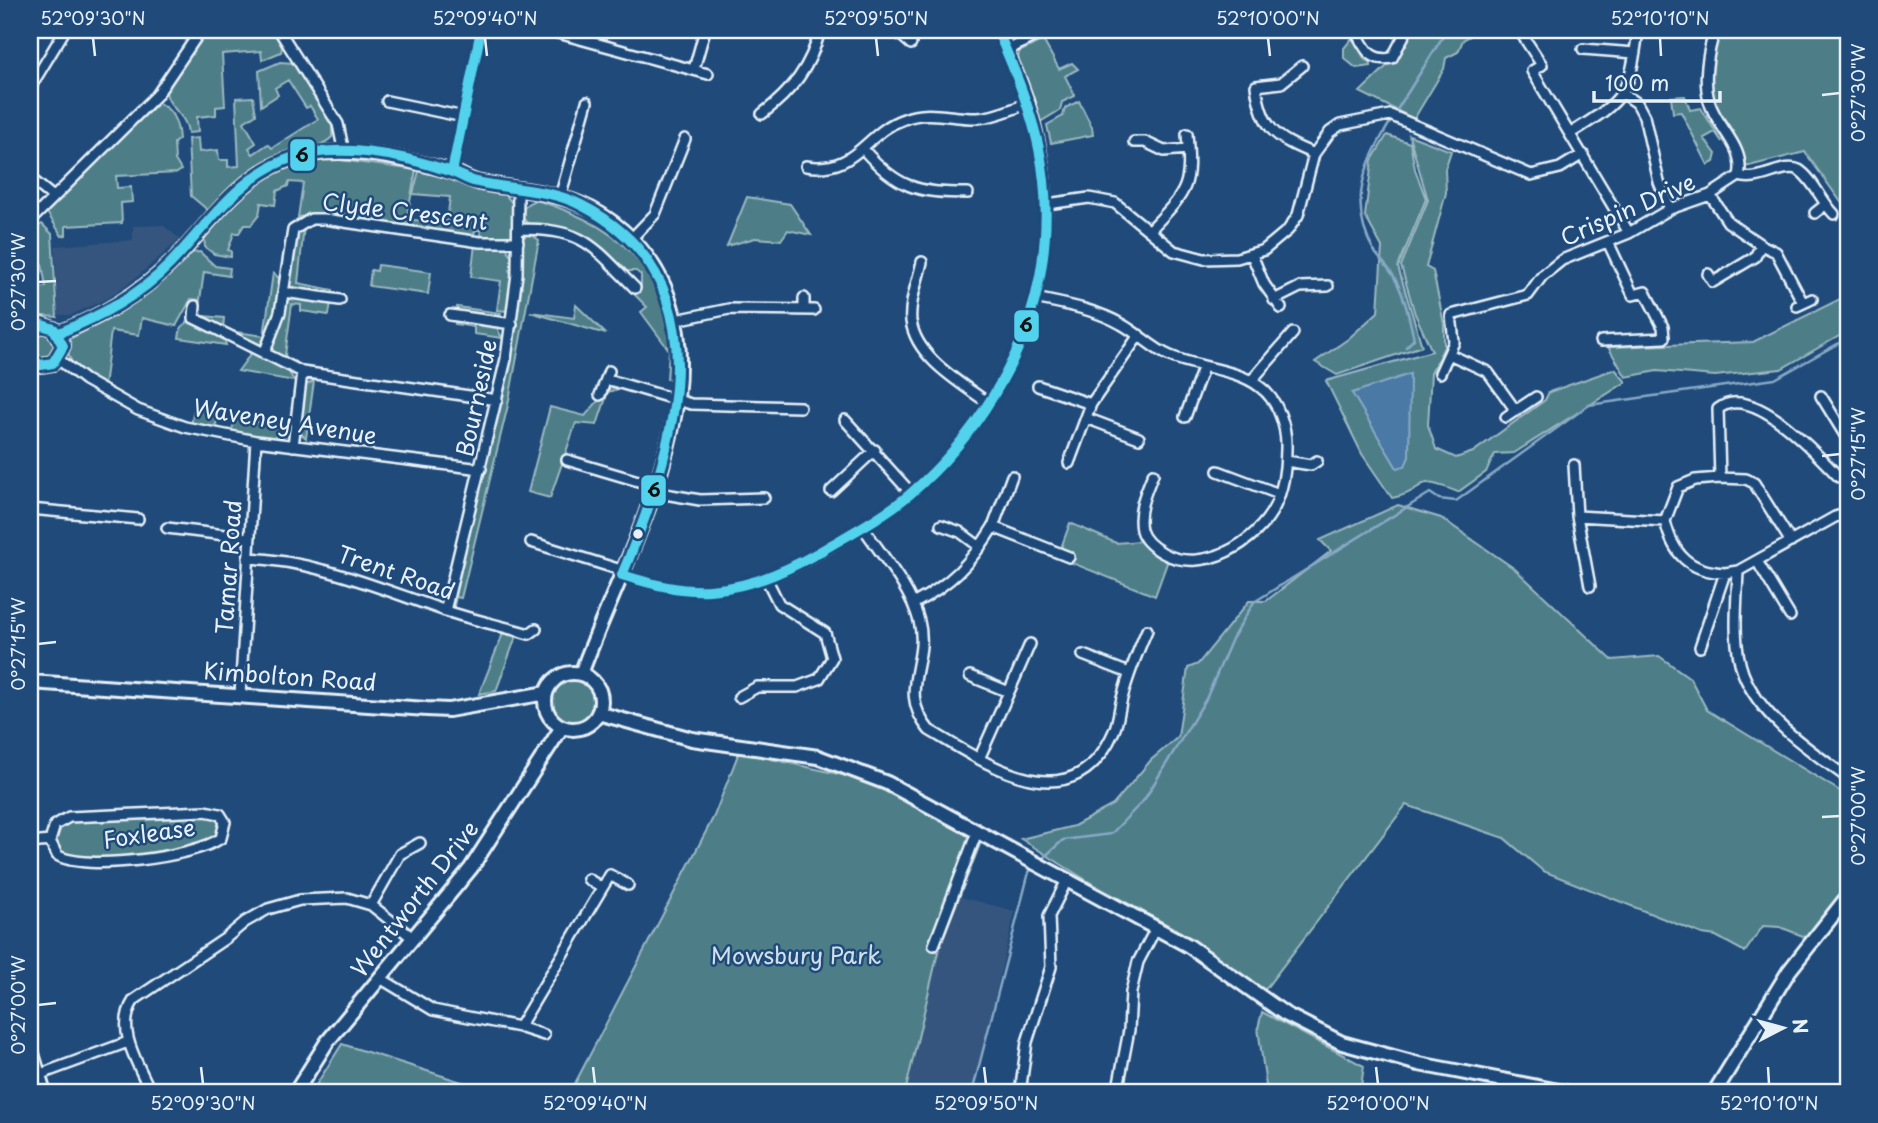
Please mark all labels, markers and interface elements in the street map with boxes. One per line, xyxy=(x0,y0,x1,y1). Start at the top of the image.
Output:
text: 52°09'30"N xyxy=(40,4,146,31)
text: 52°09'40"N xyxy=(432,4,538,31)
text: 52°09'50"N xyxy=(824,4,928,31)
text: 52°10'00"N xyxy=(1216,4,1320,31)
text: 52°10'10"N xyxy=(1610,4,1710,31)
text: 0°27'30"W xyxy=(1844,43,1871,142)
scale bar xyxy=(1594,60,1720,104)
text: 100 m xyxy=(1605,66,1669,98)
line badge: 6 xyxy=(289,138,316,172)
text: 6 xyxy=(295,140,309,168)
street label: Crispin Drive xyxy=(1554,163,1700,254)
street label: Clyde Crescent xyxy=(320,183,490,238)
text: 0°27'30"W xyxy=(4,232,31,331)
line badge: 6 xyxy=(1013,309,1040,343)
text: 6 xyxy=(1019,310,1033,338)
street label: Bourneside xyxy=(446,336,505,460)
street label: Waveney Avenue xyxy=(191,389,380,452)
text: 0°27'15"W xyxy=(1844,407,1871,501)
line badge: 6 xyxy=(640,474,667,507)
text: 6 xyxy=(647,475,661,503)
street label: Tamar Road xyxy=(205,499,250,635)
unlabelled marker xyxy=(631,527,645,541)
street label: Trent Road xyxy=(333,535,460,608)
text: 0°27'15"W xyxy=(4,597,31,691)
street label: Kimbolton Road xyxy=(202,652,378,699)
text: 0°27'00"W xyxy=(1844,766,1871,866)
street label: Foxlease xyxy=(100,809,197,856)
street label: Wentworth Drive xyxy=(341,812,486,984)
park label: Mowsbury Park xyxy=(711,937,881,972)
text: 0°27'00"W xyxy=(4,955,31,1055)
north arrow xyxy=(1748,993,1818,1064)
text: N xyxy=(1786,1017,1816,1035)
text: 52°09'30"N xyxy=(150,1089,256,1116)
text: 52°09'40"N xyxy=(542,1089,648,1116)
text: 52°09'50"N xyxy=(934,1089,1038,1116)
text: 52°10'00"N xyxy=(1326,1089,1430,1116)
text: 52°10'10"N xyxy=(1719,1089,1819,1116)

